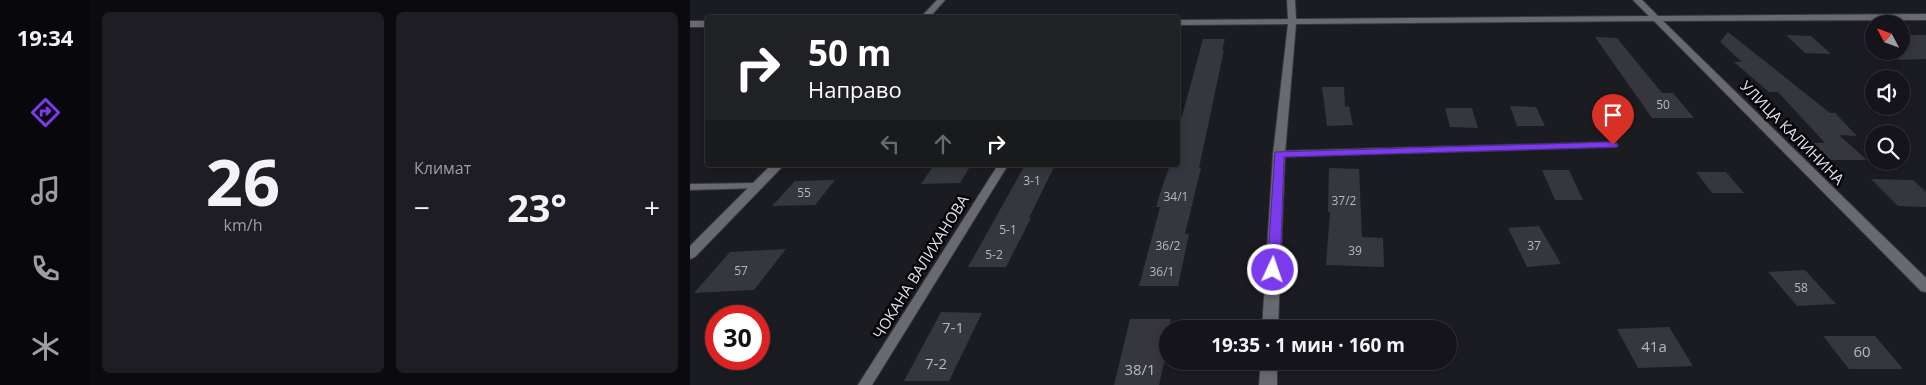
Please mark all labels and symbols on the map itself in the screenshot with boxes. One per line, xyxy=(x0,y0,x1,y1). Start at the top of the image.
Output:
north arrow xyxy=(1865,15,1910,60)
street label: УЛИЦА КАЛИНИНА xyxy=(1736,76,1849,189)
pin xyxy=(1592,94,1634,145)
house number: 50 xyxy=(1656,96,1670,113)
house number: 3-1 xyxy=(1023,172,1041,189)
house number: 55 xyxy=(797,184,811,201)
house number: 34/1 xyxy=(1164,188,1188,205)
street label: ЧОКАНА ВАЛИХАНОВА xyxy=(868,190,973,342)
house number: 37/2 xyxy=(1332,192,1357,209)
house number: 5-1 xyxy=(999,221,1017,238)
house number: 36/2 xyxy=(1156,237,1181,254)
house number: 37 xyxy=(1527,237,1541,254)
house number: 39 xyxy=(1348,242,1362,259)
position arrow xyxy=(1246,243,1298,295)
house number: 5-2 xyxy=(985,246,1003,263)
house number: 57 xyxy=(734,262,748,279)
house number: 36/1 xyxy=(1150,263,1174,280)
house number: 58 xyxy=(1794,279,1808,296)
speed limit sign: 30 xyxy=(705,305,770,370)
house number: 7-1 xyxy=(942,317,964,337)
house number: 41а xyxy=(1641,336,1667,356)
house number: 60 xyxy=(1853,341,1871,361)
house number: 7-2 xyxy=(925,353,947,373)
house number: 38/1 xyxy=(1124,359,1156,379)

